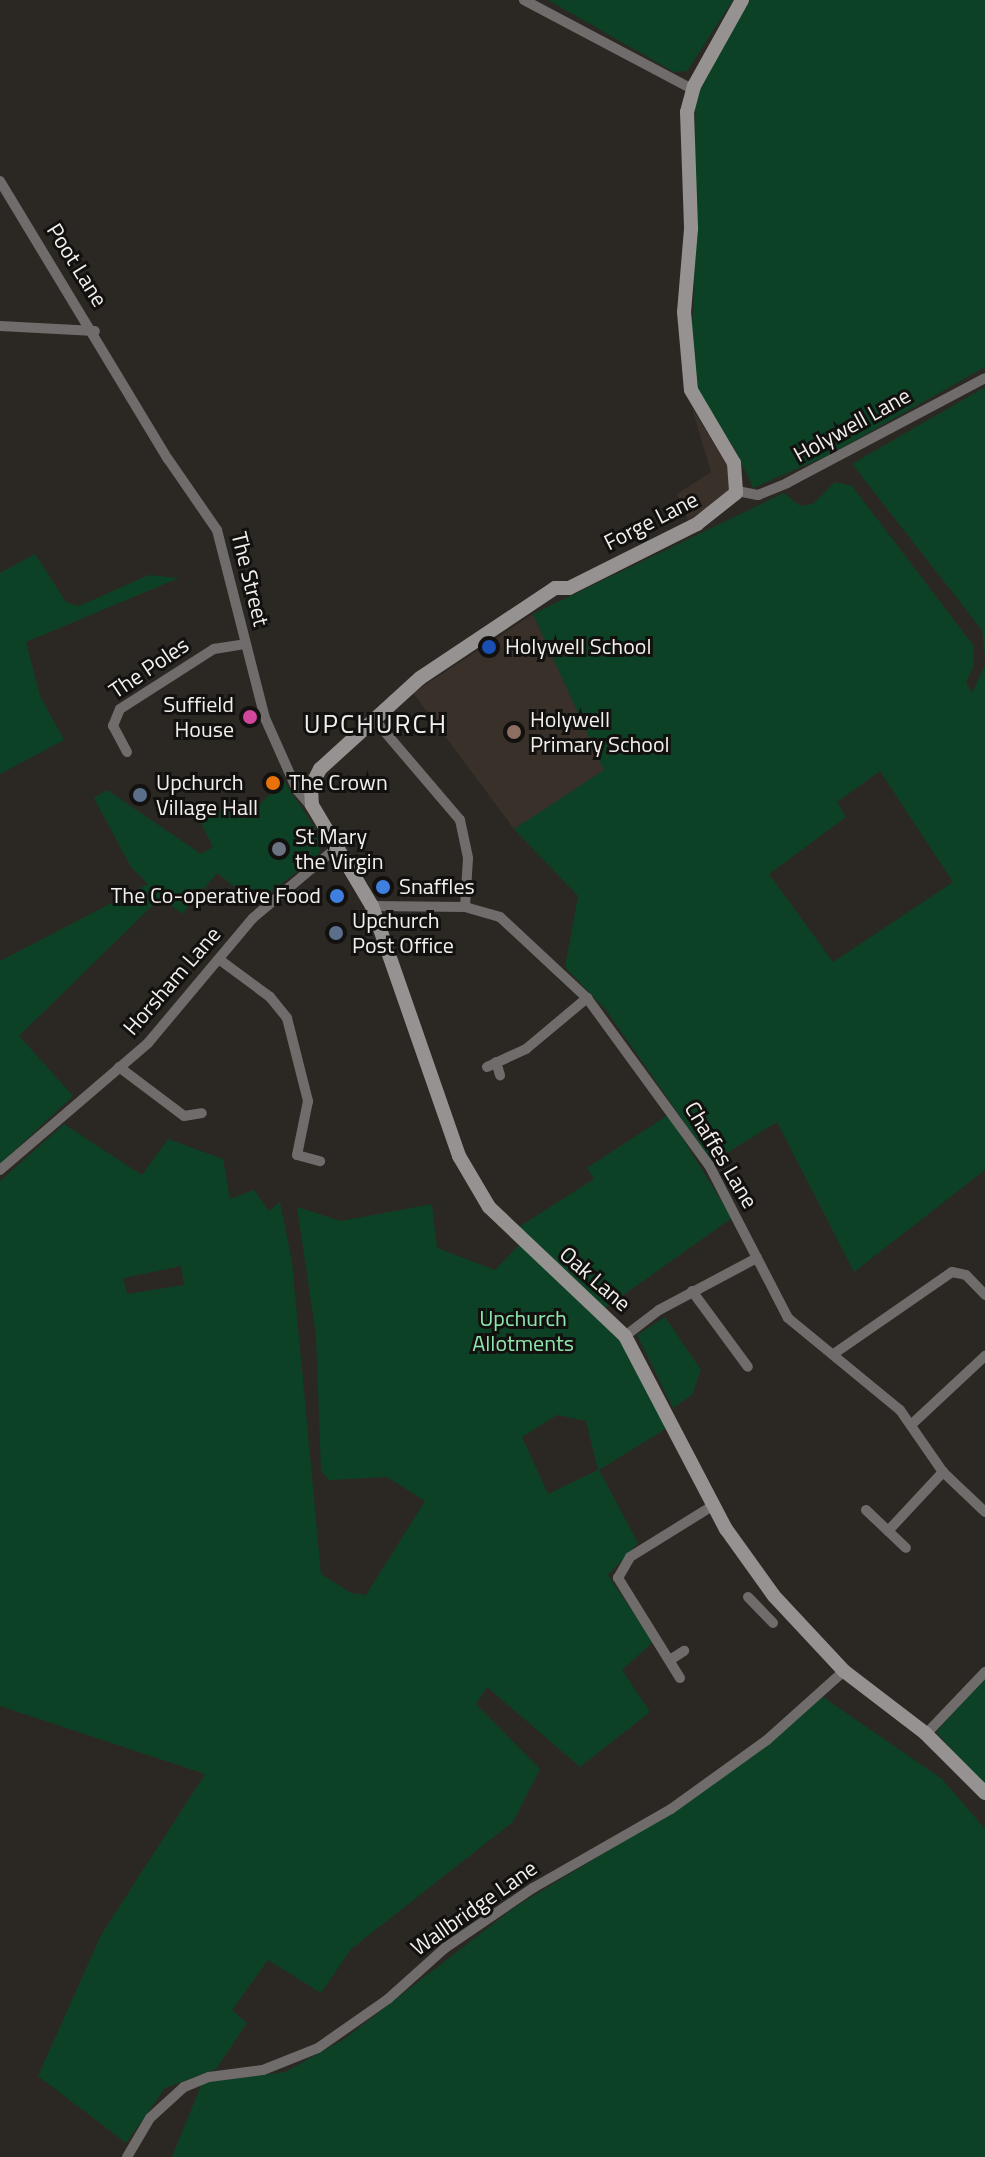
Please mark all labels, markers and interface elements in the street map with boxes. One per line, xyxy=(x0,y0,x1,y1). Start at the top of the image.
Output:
street label: Poot Lane xyxy=(41,219,113,311)
street label: Holywell Lane xyxy=(789,382,915,468)
street label: Forge Lane xyxy=(600,486,702,556)
street label: The Street xyxy=(226,529,274,629)
street label: The Poles xyxy=(104,632,194,704)
place label: Holywell School xyxy=(505,634,651,660)
marker: Holywell School xyxy=(480,638,498,656)
place label: Suffield House xyxy=(163,691,234,742)
place label: Holywell Primary School xyxy=(530,706,670,758)
marker: Suffield House xyxy=(241,708,259,726)
district label: UPCHURCH xyxy=(304,708,448,740)
marker: Holywell Primary School xyxy=(505,723,523,741)
place label: Upchurch Village Hall xyxy=(156,769,258,820)
place label: The Crown xyxy=(289,770,388,796)
marker: The Crown xyxy=(264,774,282,792)
marker: Upchurch Village Hall xyxy=(131,786,149,804)
place label: St Mary the Virgin xyxy=(295,823,384,874)
marker: St Mary the Virgin xyxy=(270,840,288,858)
place label: Snaffles xyxy=(399,874,475,900)
marker: Snaffles xyxy=(374,878,392,896)
place label: The Co-operative Food xyxy=(111,883,321,909)
marker: The Co-operative Food xyxy=(328,887,346,905)
place label: Upchurch Post Office xyxy=(352,907,454,958)
street label: Horsham Lane xyxy=(118,921,226,1041)
marker: Upchurch Post Office xyxy=(327,924,345,942)
street label: Chaffes Lane xyxy=(679,1097,763,1213)
street label: Oak Lane xyxy=(554,1241,636,1317)
park label: Upchurch Allotments xyxy=(472,1305,574,1356)
street label: Wallbridge Lane xyxy=(406,1855,542,1961)

